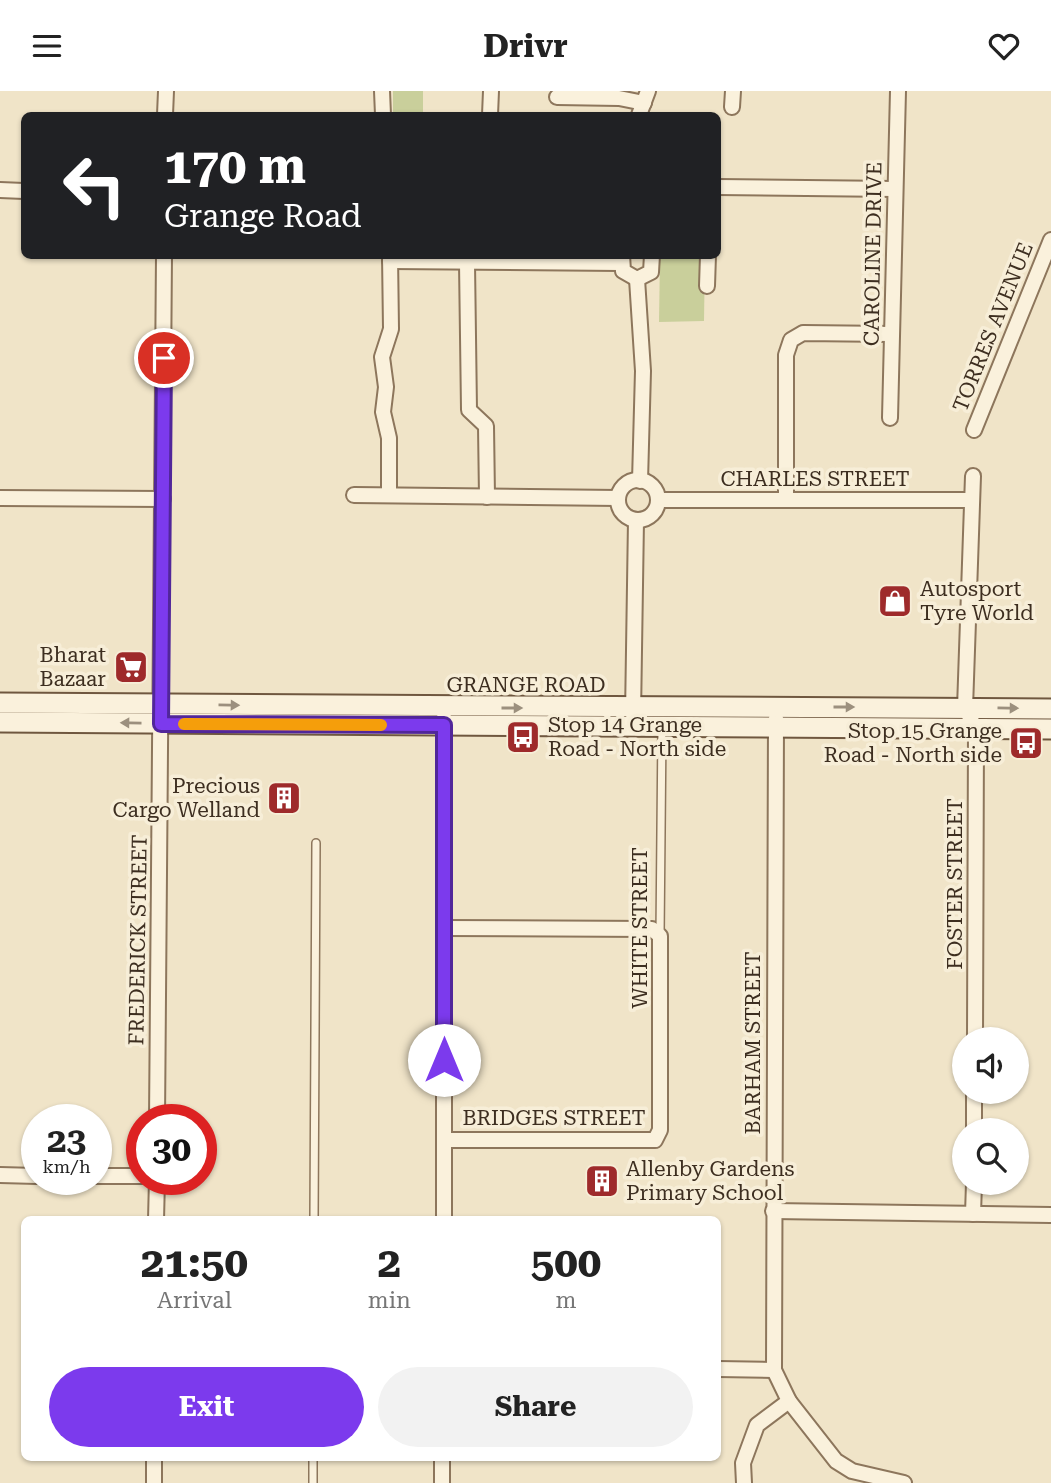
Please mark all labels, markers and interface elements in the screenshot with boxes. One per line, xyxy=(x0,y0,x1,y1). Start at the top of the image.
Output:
icon: menu xyxy=(28,27,66,65)
text: Drivr xyxy=(483,27,568,65)
icon: heart xyxy=(985,27,1023,65)
text: 170 m xyxy=(164,138,306,195)
icon: left xyxy=(49,140,140,231)
street label: CAROLINE DRIVE xyxy=(859,162,887,346)
text: Grange Road xyxy=(164,197,362,235)
street label: TORRES AVENUE xyxy=(948,239,1038,415)
pin xyxy=(134,328,194,388)
icon: arrive xyxy=(145,339,183,377)
street label: CHARLES STREET xyxy=(721,467,909,491)
place label: Autosport Tyre World xyxy=(920,577,1034,625)
shop icon: Autosport Tyre World xyxy=(876,582,914,620)
place label: Bharat Bazaar xyxy=(40,643,106,691)
supermarket icon: Bharat Bazaar xyxy=(112,648,150,686)
street label: GRANGE ROAD xyxy=(446,673,606,697)
one-way arrow xyxy=(218,699,240,711)
one-way arrow xyxy=(501,702,523,714)
one-way arrow xyxy=(833,702,855,713)
one-way arrow xyxy=(997,702,1019,714)
place label: Stop 14 Grange Road - North side xyxy=(548,713,726,761)
one-way arrow xyxy=(120,718,142,729)
bus stop icon: Stop 14 Grange Road - North side xyxy=(504,718,542,756)
place label: Stop 15 Grange Road - North side xyxy=(824,719,1002,767)
bus stop icon: Stop 15 Grange Road - North side xyxy=(1007,724,1045,762)
place label: Precious Cargo Welland xyxy=(113,774,261,822)
building icon: Precious Cargo Welland xyxy=(265,779,303,817)
street label: FOSTER STREET xyxy=(943,798,967,970)
street label: FREDERICK STREET xyxy=(124,834,152,1046)
street label: WHITE STREET xyxy=(628,847,652,1009)
street label: BARHAM STREET xyxy=(741,952,765,1134)
position arrow xyxy=(407,1023,481,1097)
map controls xyxy=(952,1027,1029,1195)
button: sound xyxy=(952,1027,1029,1104)
speed limit sign: 30 xyxy=(126,1104,217,1195)
street label: BRIDGES STREET xyxy=(462,1106,646,1130)
button: search xyxy=(952,1118,1029,1195)
text: 23 xyxy=(47,1120,86,1161)
text: km/h xyxy=(42,1156,91,1177)
place label: Allenby Gardens Primary School xyxy=(626,1157,795,1205)
building icon: Allenby Gardens Primary School xyxy=(583,1162,621,1200)
text: 21:50 xyxy=(141,1238,248,1287)
text: 2 xyxy=(378,1238,401,1287)
text: 500 xyxy=(531,1238,601,1287)
text: Arrival xyxy=(157,1287,232,1314)
text: min xyxy=(368,1287,411,1314)
text: m xyxy=(555,1287,576,1314)
button: Exit xyxy=(49,1367,364,1447)
button: Share xyxy=(378,1367,693,1447)

